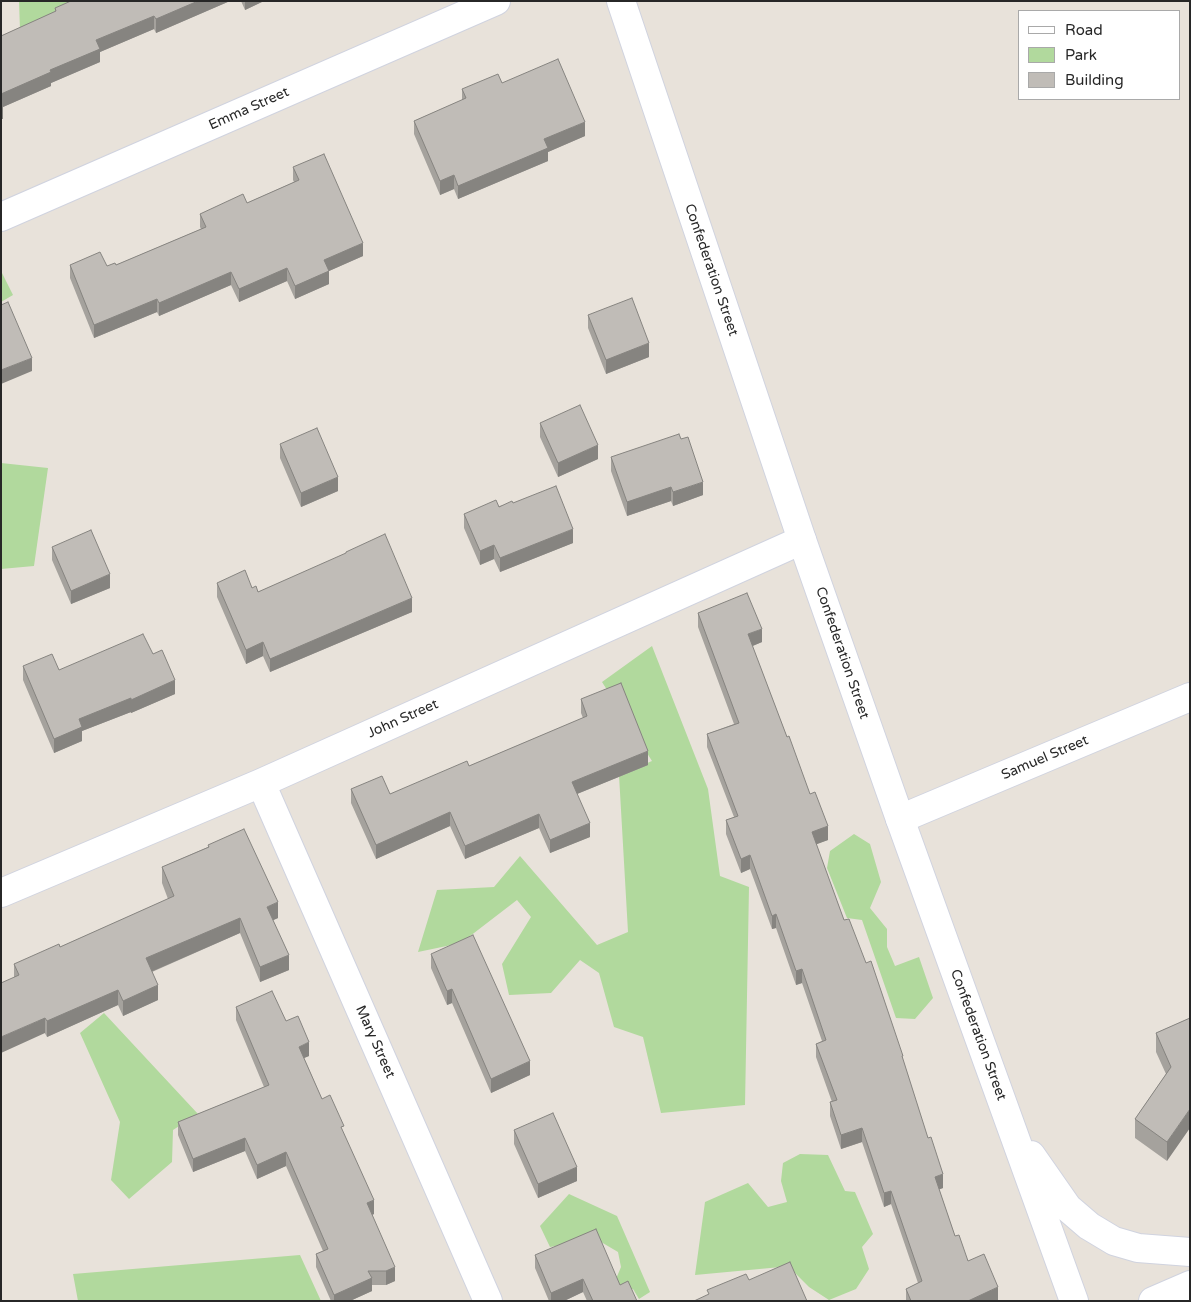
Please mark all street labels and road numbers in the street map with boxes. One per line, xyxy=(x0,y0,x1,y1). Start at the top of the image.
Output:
street label: Emma Street xyxy=(206,84,292,134)
street label: Confederation Street xyxy=(681,202,741,338)
street label: Confederation Street xyxy=(812,585,872,721)
street label: John Street xyxy=(365,696,441,742)
street label: Samuel Street xyxy=(999,732,1091,784)
street label: Confederation Street xyxy=(946,967,1010,1103)
street label: Mary Street xyxy=(351,1003,399,1081)

